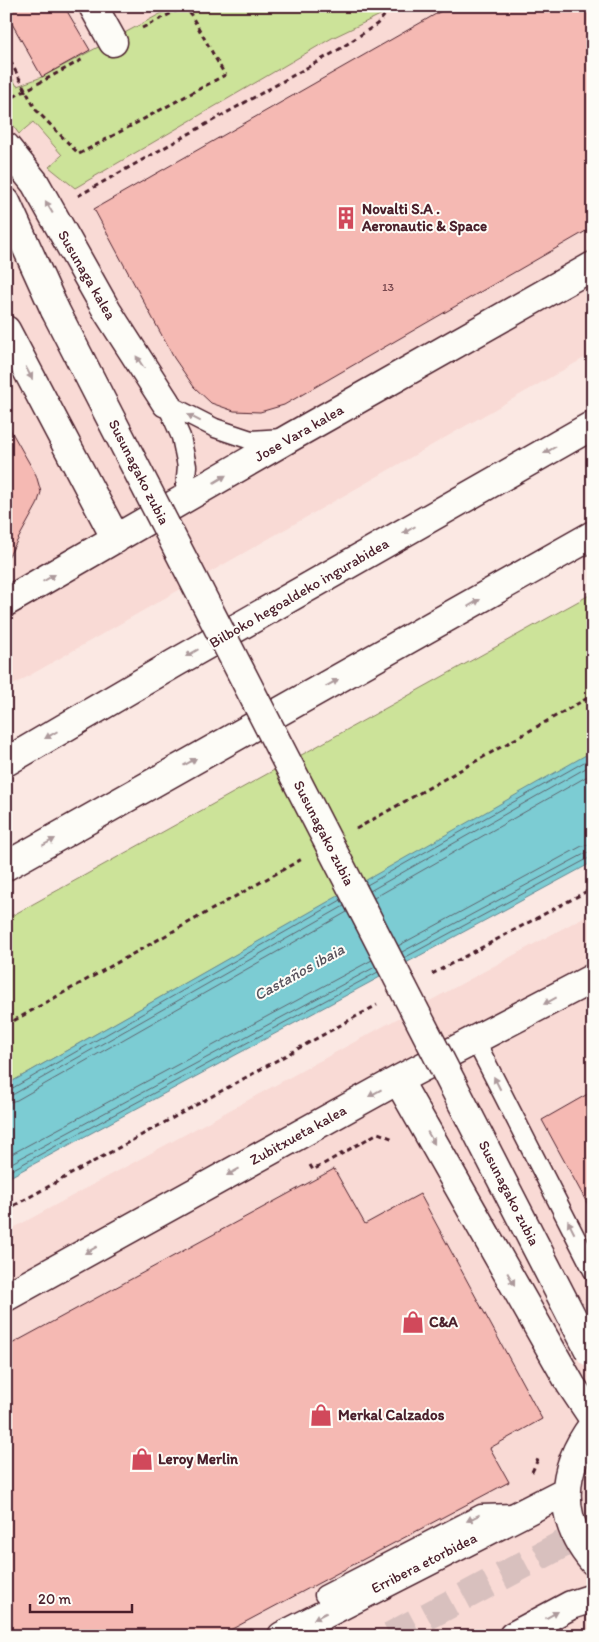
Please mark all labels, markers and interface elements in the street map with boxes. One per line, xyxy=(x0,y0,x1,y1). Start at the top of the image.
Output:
place label: Novalti S.A . Aeronautic & Space xyxy=(361,200,487,236)
one-way arrow xyxy=(44,201,53,214)
building icon: Novalti S.A . Aeronautic & Space xyxy=(333,205,359,231)
street label: Susunaga kalea xyxy=(54,227,120,323)
house number: 13 xyxy=(382,280,395,294)
one-way arrow xyxy=(135,356,144,369)
one-way arrow xyxy=(25,366,33,380)
street label: Jose Vara kalea xyxy=(251,400,347,466)
one-way arrow xyxy=(187,414,202,422)
street label: Susunagako zubia xyxy=(105,416,174,528)
one-way arrow xyxy=(544,445,557,454)
one-way arrow xyxy=(212,475,227,483)
one-way arrow xyxy=(402,526,416,534)
street label: Bilboko hegoaldeko ingurabidea xyxy=(206,534,392,652)
one-way arrow xyxy=(42,573,55,582)
one-way arrow xyxy=(466,599,481,607)
one-way arrow xyxy=(185,649,198,658)
one-way arrow xyxy=(325,679,340,687)
one-way arrow xyxy=(45,731,58,740)
one-way arrow xyxy=(184,758,197,767)
street label: Susunagako zubia xyxy=(290,777,359,889)
one-way arrow xyxy=(41,838,56,846)
water label: Castaños ibaia xyxy=(251,939,348,1005)
one-way arrow xyxy=(543,996,556,1005)
one-way arrow xyxy=(493,1075,501,1090)
one-way arrow xyxy=(368,1089,382,1097)
street label: Zubitxueta kalea xyxy=(247,1101,350,1169)
one-way arrow xyxy=(427,1130,435,1145)
street label: Susunagako zubia xyxy=(475,1137,544,1249)
one-way arrow xyxy=(226,1167,240,1176)
one-way arrow xyxy=(567,1220,575,1235)
one-way arrow xyxy=(84,1246,98,1255)
one-way arrow xyxy=(507,1272,515,1286)
shop icon: C&A xyxy=(400,1309,426,1335)
place label: C&A xyxy=(429,1313,458,1331)
shop icon: Merkal Calzados xyxy=(308,1402,334,1428)
place label: Merkal Calzados xyxy=(338,1406,445,1424)
shop icon: Leroy Merlin xyxy=(129,1446,155,1472)
place label: Leroy Merlin xyxy=(158,1450,239,1469)
one-way arrow xyxy=(466,1514,480,1522)
street label: Erribera etorbidea xyxy=(368,1528,480,1597)
scale bar xyxy=(30,1582,132,1614)
text: 20 m xyxy=(38,1590,72,1608)
one-way arrow xyxy=(545,1611,559,1619)
one-way arrow xyxy=(313,1612,327,1620)

